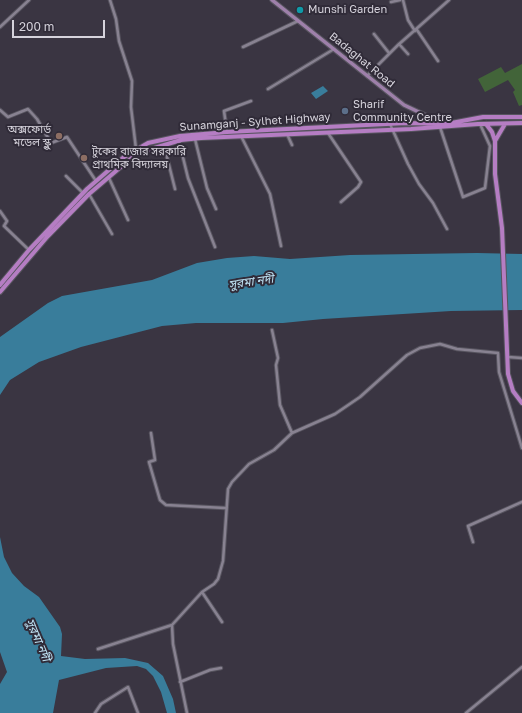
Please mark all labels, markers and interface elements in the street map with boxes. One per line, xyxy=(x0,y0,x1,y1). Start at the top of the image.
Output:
place label: Munshi Garden xyxy=(308,3,387,17)
marker: Munshi Garden xyxy=(295,5,305,15)
scale bar xyxy=(14,12,107,38)
text: 200 m xyxy=(19,19,54,34)
street label: Badaghat Road xyxy=(327,30,397,90)
place label: Sharif Community Centre xyxy=(353,98,452,124)
marker: Sharif Community Centre xyxy=(340,106,350,116)
street label: Sunamganj - Sylhet Highway xyxy=(179,110,331,134)
place label: অক্সফোর্ড মডেল স্কুল xyxy=(7,123,51,149)
marker: অক্সফোর্ড মডেল স্কুল xyxy=(54,131,64,141)
place label: টুকের বাজার সরকারি প্রাথমিক বিদ্যালয় xyxy=(92,145,186,171)
marker: টুকের বাজার সরকারি প্রাথমিক বিদ্যালয় xyxy=(79,153,89,163)
water label: সুরমা নদী xyxy=(228,272,274,292)
water label: সুরমা নদী xyxy=(23,616,53,664)

